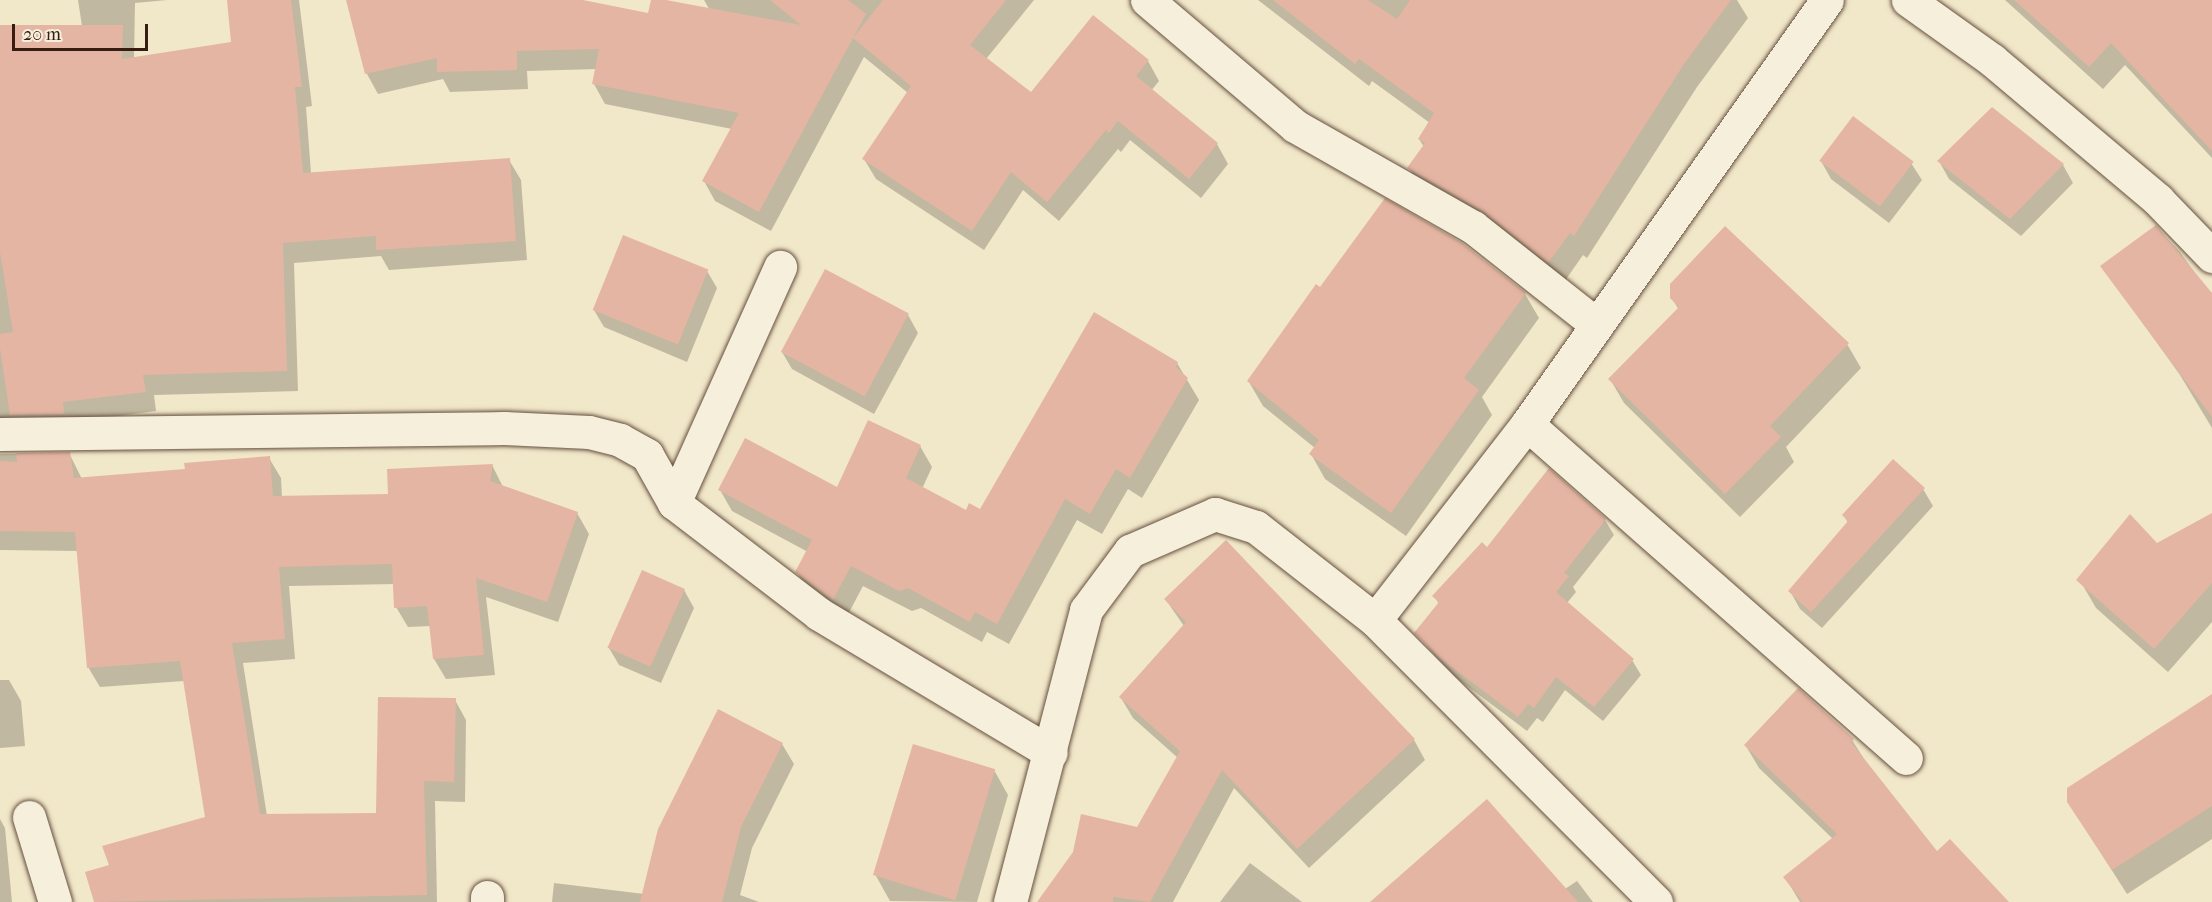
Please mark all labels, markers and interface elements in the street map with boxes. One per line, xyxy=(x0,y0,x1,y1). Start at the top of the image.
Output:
scale bar xyxy=(15,12,152,50)
text: 20 m xyxy=(23,24,61,45)

